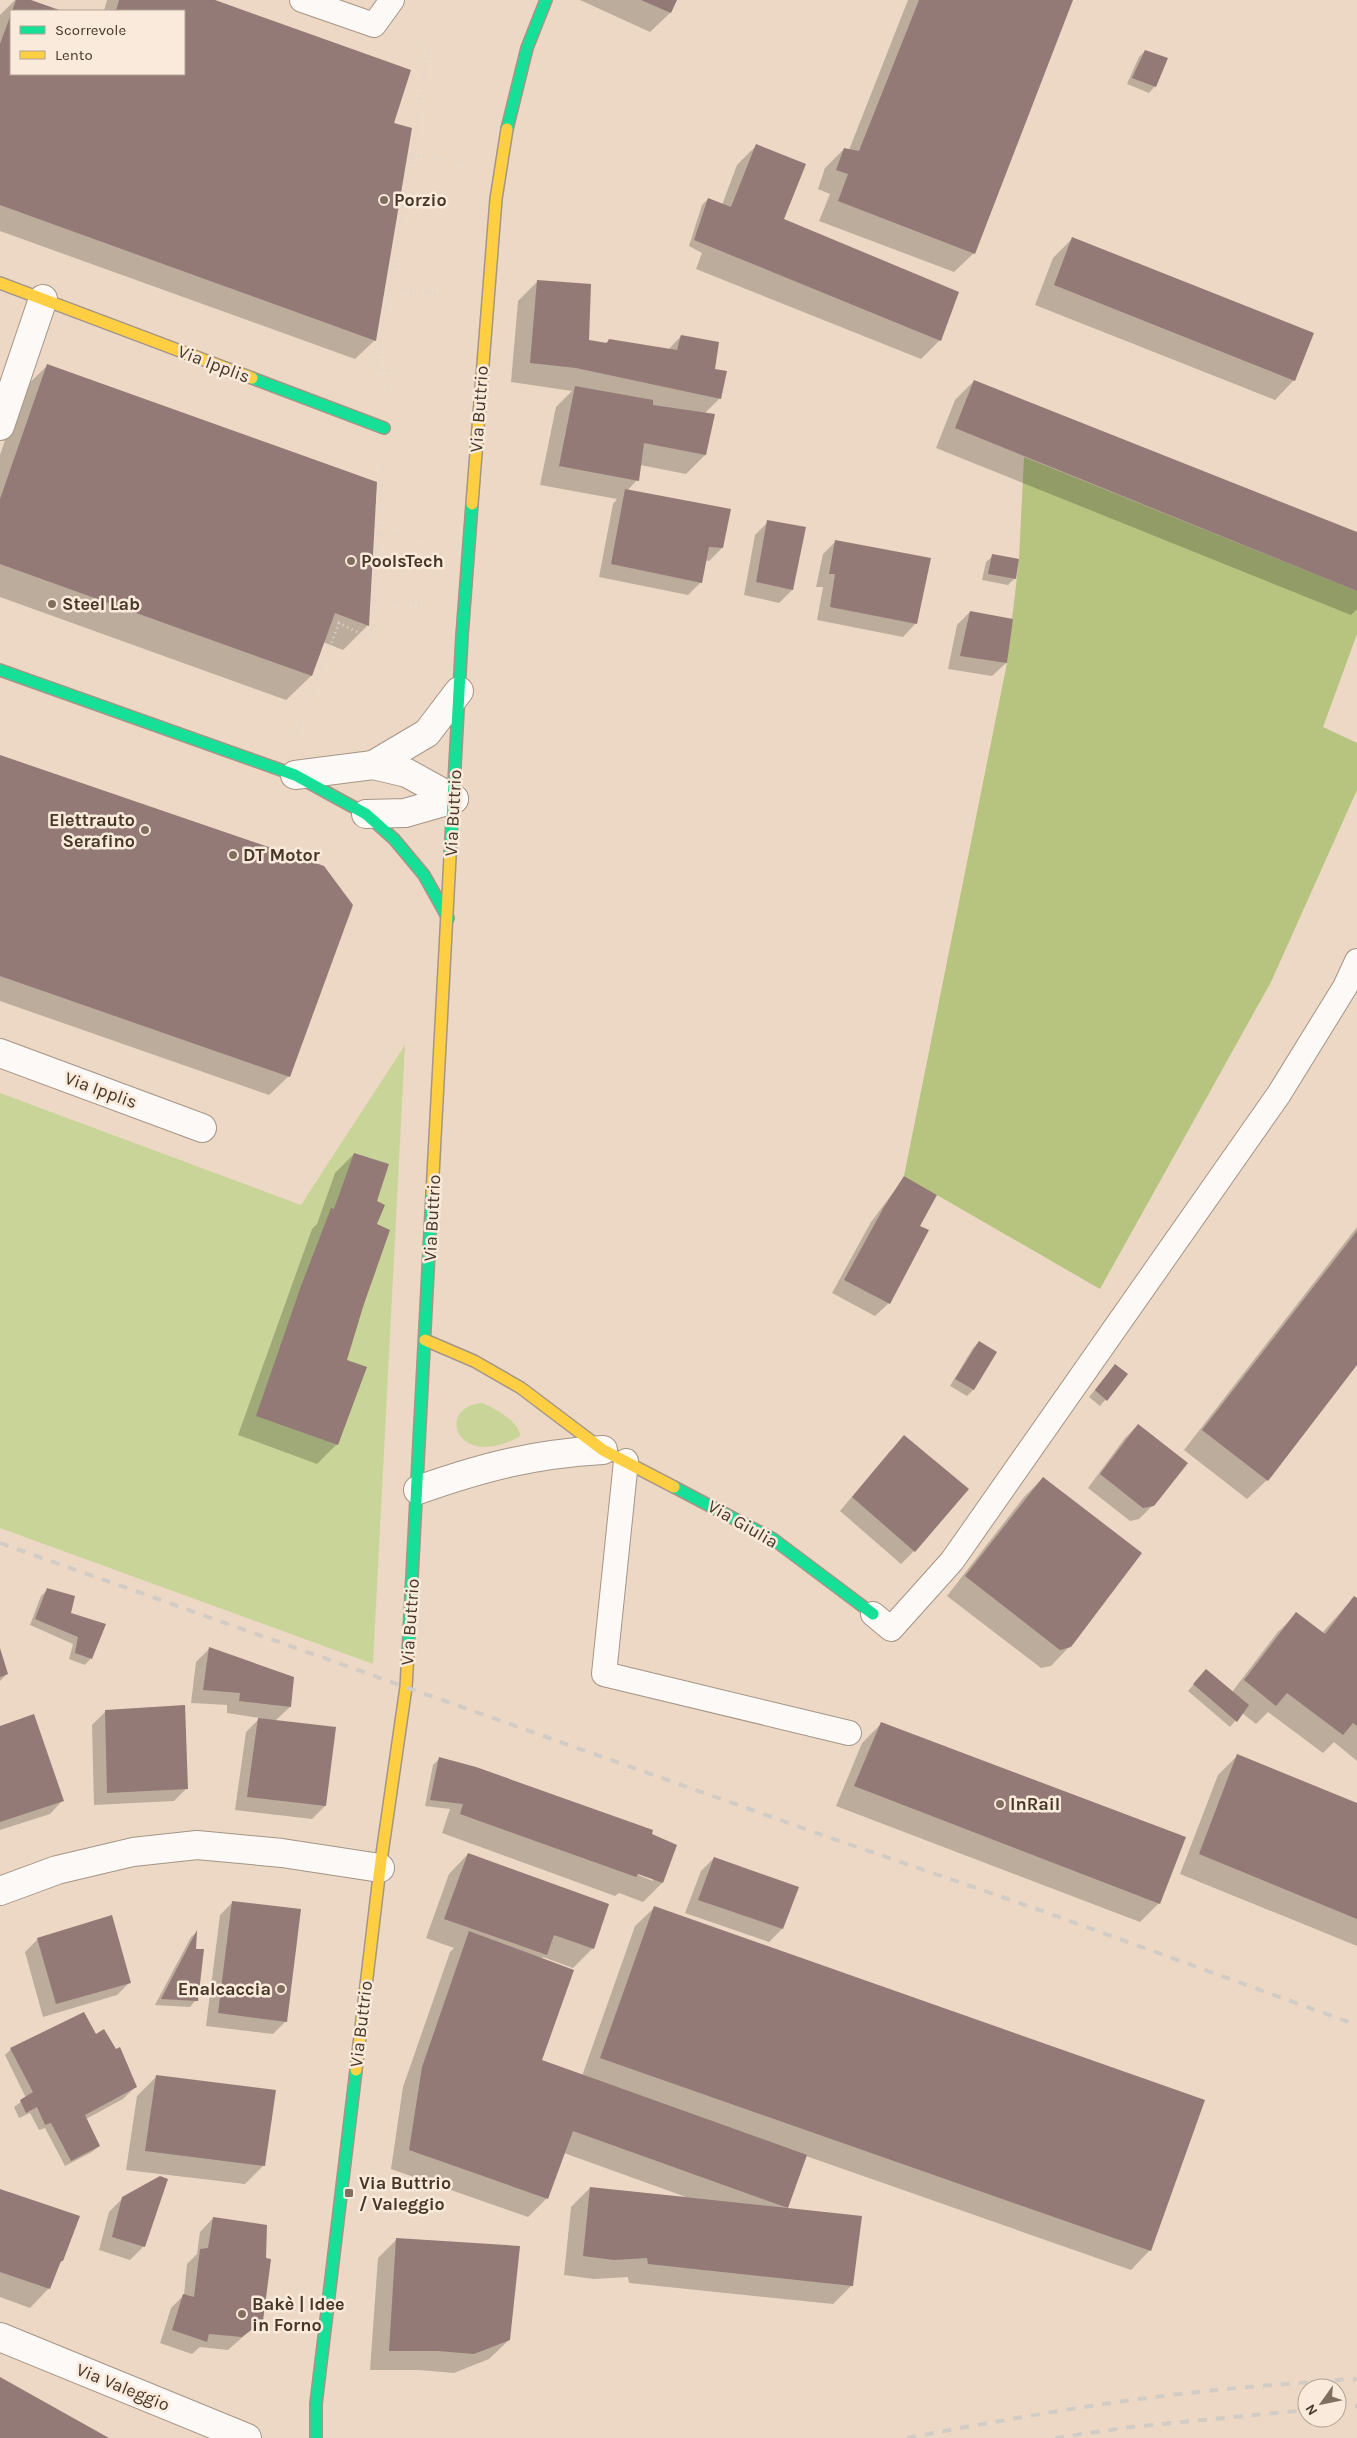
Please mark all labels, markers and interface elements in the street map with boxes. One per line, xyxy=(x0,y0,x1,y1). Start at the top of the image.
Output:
legend xyxy=(10,10,185,75)
text: Scorrevole xyxy=(55,21,126,39)
text: Lento xyxy=(55,46,93,64)
place label: Porzio xyxy=(394,189,447,211)
marker: Porzio xyxy=(378,194,390,206)
street label: Via Ipplis xyxy=(175,340,253,388)
street label: Via Buttrio xyxy=(465,365,493,453)
place label: PoolsTech xyxy=(361,550,444,572)
marker: PoolsTech xyxy=(345,555,357,567)
place label: Steel Lab xyxy=(62,593,140,615)
marker: Steel Lab xyxy=(46,598,58,610)
street label: Via Buttrio xyxy=(440,769,466,857)
place label: Elettrauto Serafino xyxy=(49,809,135,852)
marker: Elettrauto Serafino xyxy=(139,824,151,836)
place label: DT Motor xyxy=(243,844,320,866)
marker: DT Motor xyxy=(227,849,239,861)
street label: Via Ipplis xyxy=(62,1067,140,1113)
street label: Via Buttrio xyxy=(419,1174,445,1262)
street label: Via Giulia xyxy=(704,1495,782,1553)
street label: Via Buttrio xyxy=(396,1578,424,1666)
place label: InRail xyxy=(1010,1793,1060,1815)
marker: InRail xyxy=(994,1798,1006,1810)
place label: Enalcaccia xyxy=(178,1978,271,2000)
street label: Via Buttrio xyxy=(345,1979,377,2069)
marker: Enalcaccia xyxy=(275,1983,287,1995)
place label: Via Buttrio / Valeggio xyxy=(359,2172,451,2215)
marker: Via Buttrio / Valeggio xyxy=(343,2187,355,2199)
place label: Bakè | Idee in Forno xyxy=(252,2293,345,2336)
marker: Bakè | Idee in Forno xyxy=(236,2308,248,2320)
street label: Via Valeggio xyxy=(73,2358,173,2416)
north arrow xyxy=(1297,2378,1347,2428)
text: N xyxy=(1302,2401,1321,2419)

